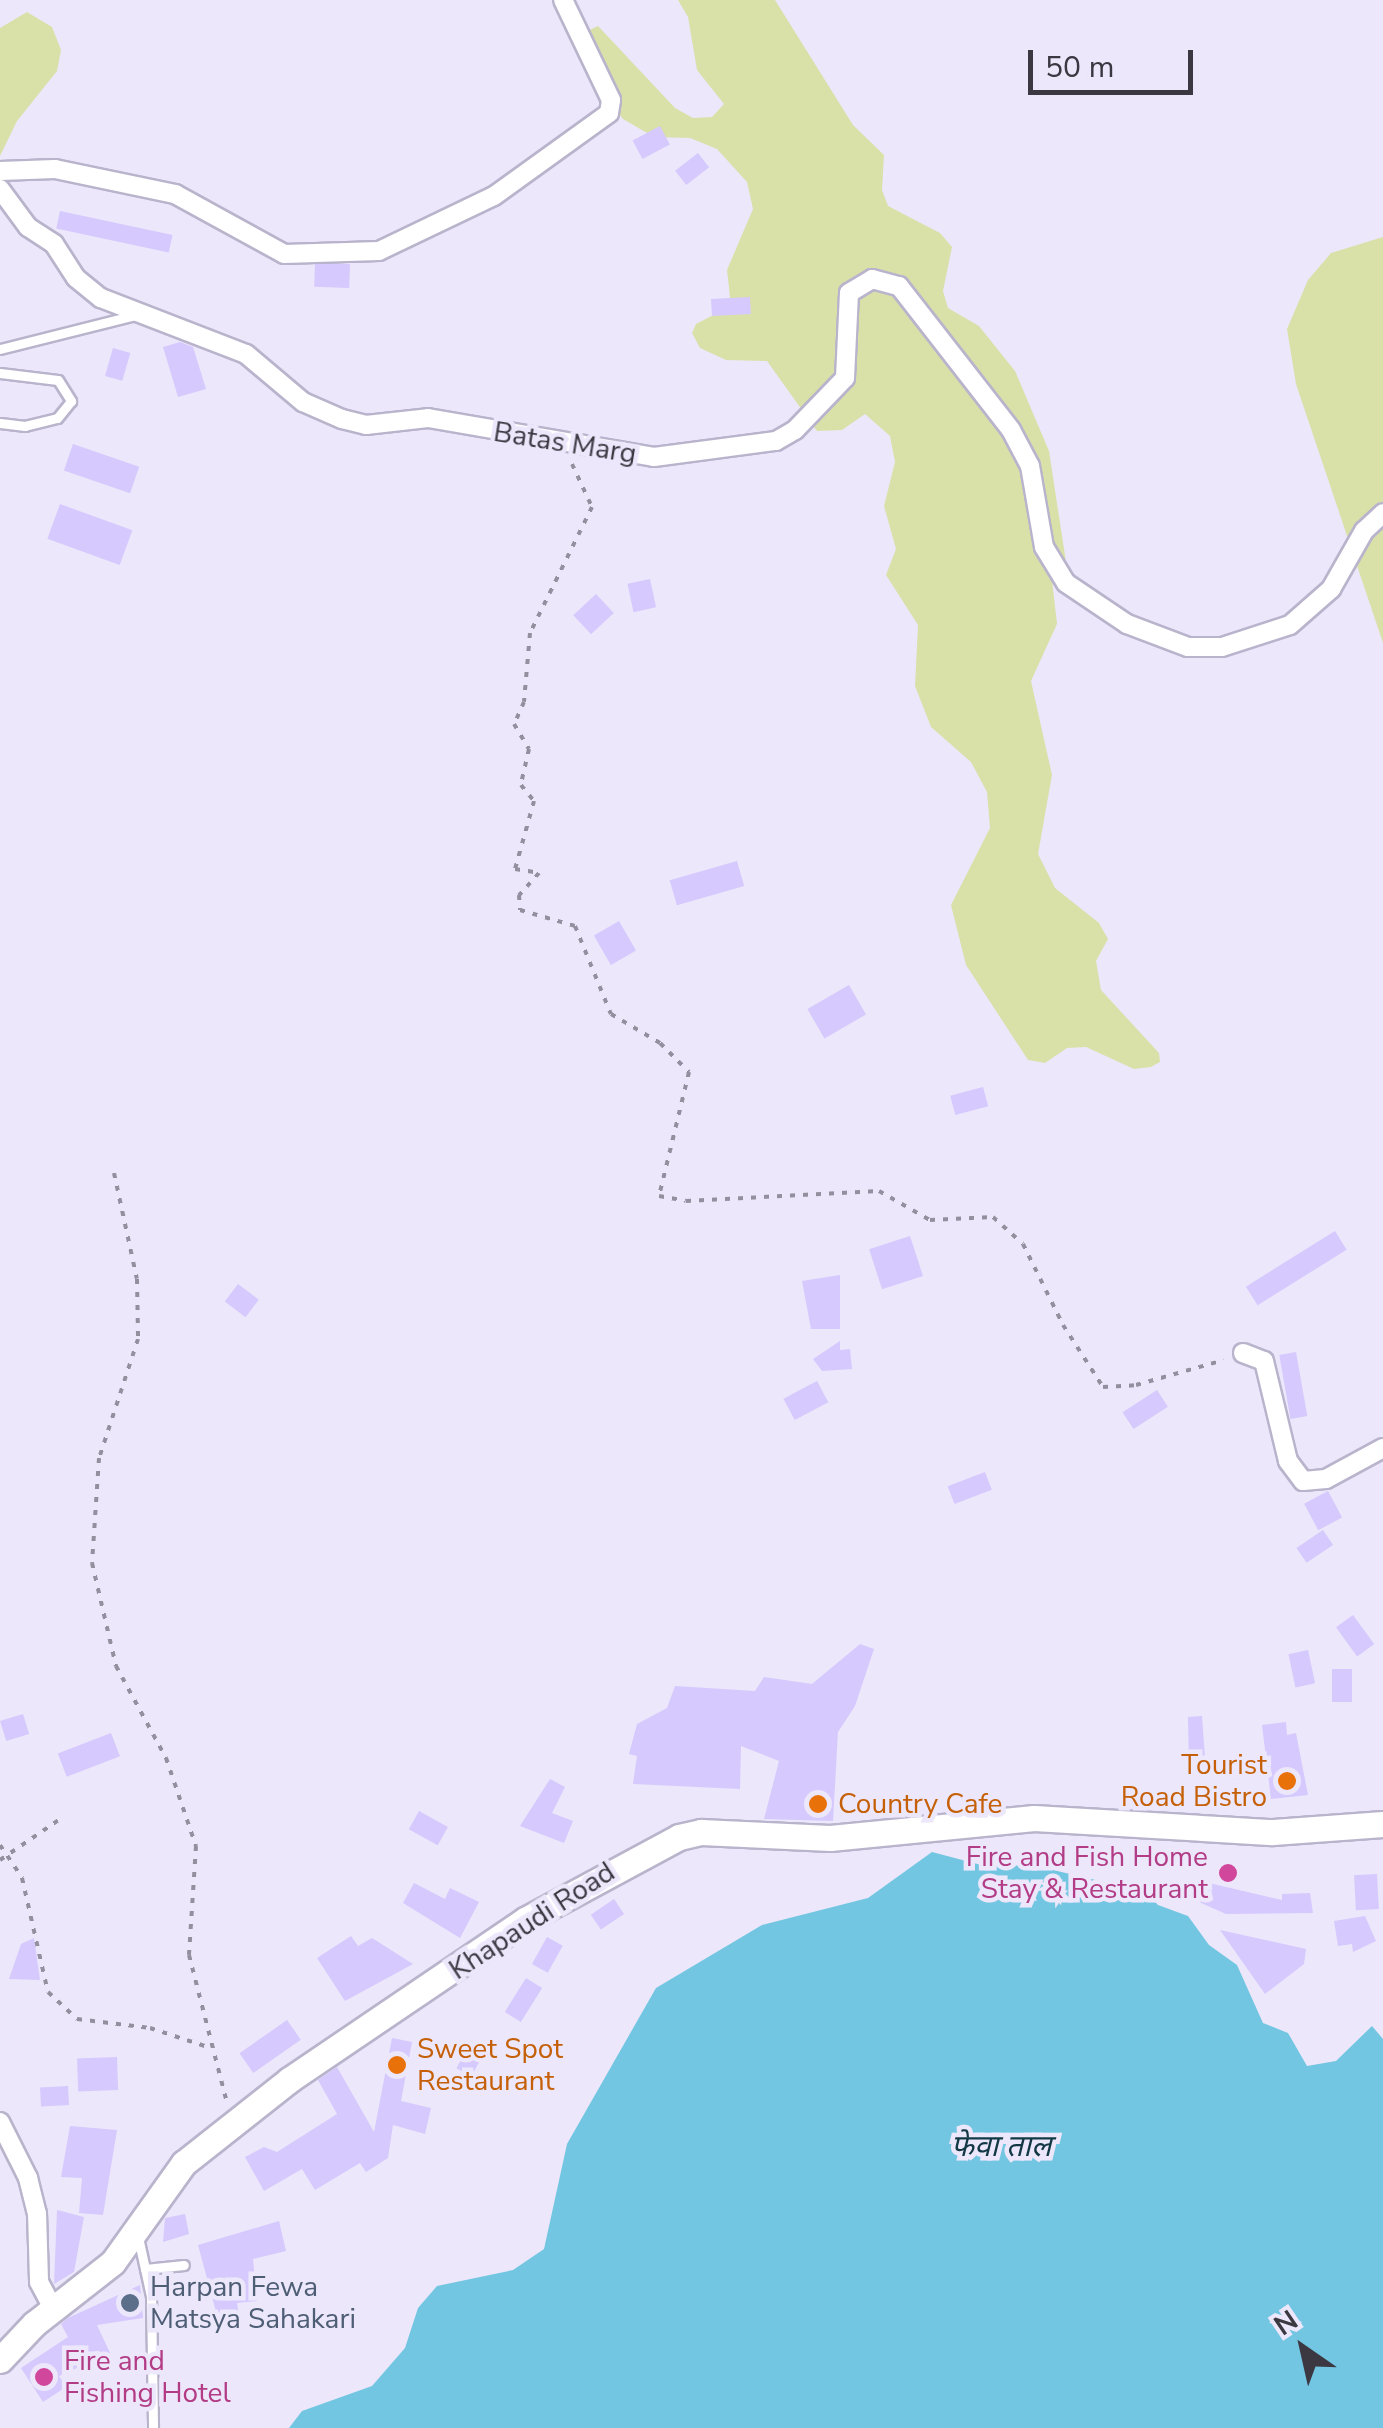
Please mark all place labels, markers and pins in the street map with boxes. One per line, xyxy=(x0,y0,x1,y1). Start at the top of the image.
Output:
place label: Tourist Road Bistro xyxy=(1121,1748,1267,1814)
marker: Tourist Road Bistro xyxy=(1276,1770,1298,1792)
place label: Country Cafe xyxy=(838,1787,1002,1821)
marker: Country Cafe xyxy=(807,1793,829,1815)
place label: Fire and Fish Home Stay & Restaurant xyxy=(966,1840,1208,1906)
marker: Fire and Fish Home Stay & Restaurant xyxy=(1217,1862,1239,1884)
place label: Sweet Spot Restaurant xyxy=(417,2032,563,2098)
marker: Sweet Spot Restaurant xyxy=(386,2054,408,2076)
place label: Harpan Fewa Matsya Sahakari xyxy=(150,2270,356,2336)
marker: Harpan Fewa Matsya Sahakari xyxy=(119,2292,141,2314)
place label: Fire and Fishing Hotel xyxy=(64,2344,231,2410)
marker: Fire and Fishing Hotel xyxy=(33,2366,55,2388)

